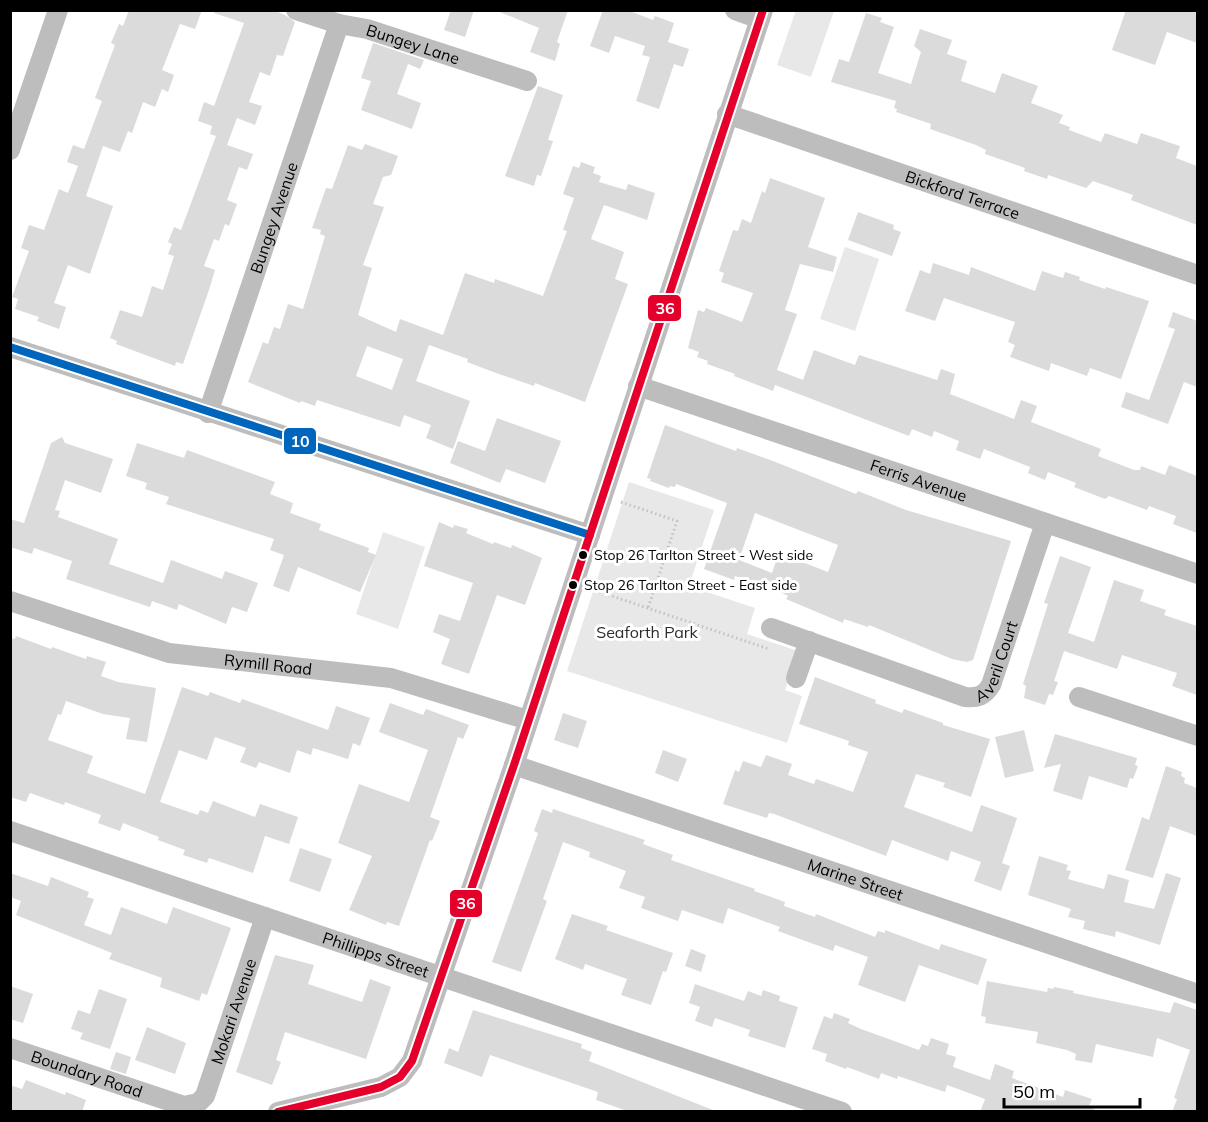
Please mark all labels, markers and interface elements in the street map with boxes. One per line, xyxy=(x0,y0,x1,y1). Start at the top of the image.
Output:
street label: Bungey Lane xyxy=(364,19,462,68)
street label: Bungey Avenue xyxy=(246,159,302,276)
street label: Bickford Terrace xyxy=(903,166,1022,223)
line badge: 36 xyxy=(647,294,682,322)
text: 36 xyxy=(655,298,675,318)
line badge: 10 xyxy=(283,427,317,455)
text: 10 xyxy=(290,431,310,451)
street label: Ferris Avenue xyxy=(868,455,970,506)
place label: Stop 26 Tarlton Street - West side xyxy=(594,546,813,564)
marker: Stop 26 Tarlton Street - West side xyxy=(577,549,589,561)
place label: Stop 26 Tarlton Street - East side xyxy=(584,576,797,594)
marker: Stop 26 Tarlton Street - East side xyxy=(567,579,579,591)
street label: Averil Court xyxy=(972,618,1022,707)
park label: Seaforth Park xyxy=(596,622,699,642)
street label: Rymill Road xyxy=(223,649,313,679)
street label: Marine Street xyxy=(805,854,906,905)
line badge: 36 xyxy=(449,889,483,918)
text: 36 xyxy=(456,893,476,913)
street label: Phillipps Street xyxy=(320,927,432,982)
street label: Mokari Avenue xyxy=(206,956,260,1067)
street label: Boundary Road xyxy=(29,1046,145,1101)
scale bar xyxy=(1004,1071,1140,1109)
text: 50 m xyxy=(1013,1080,1055,1103)

